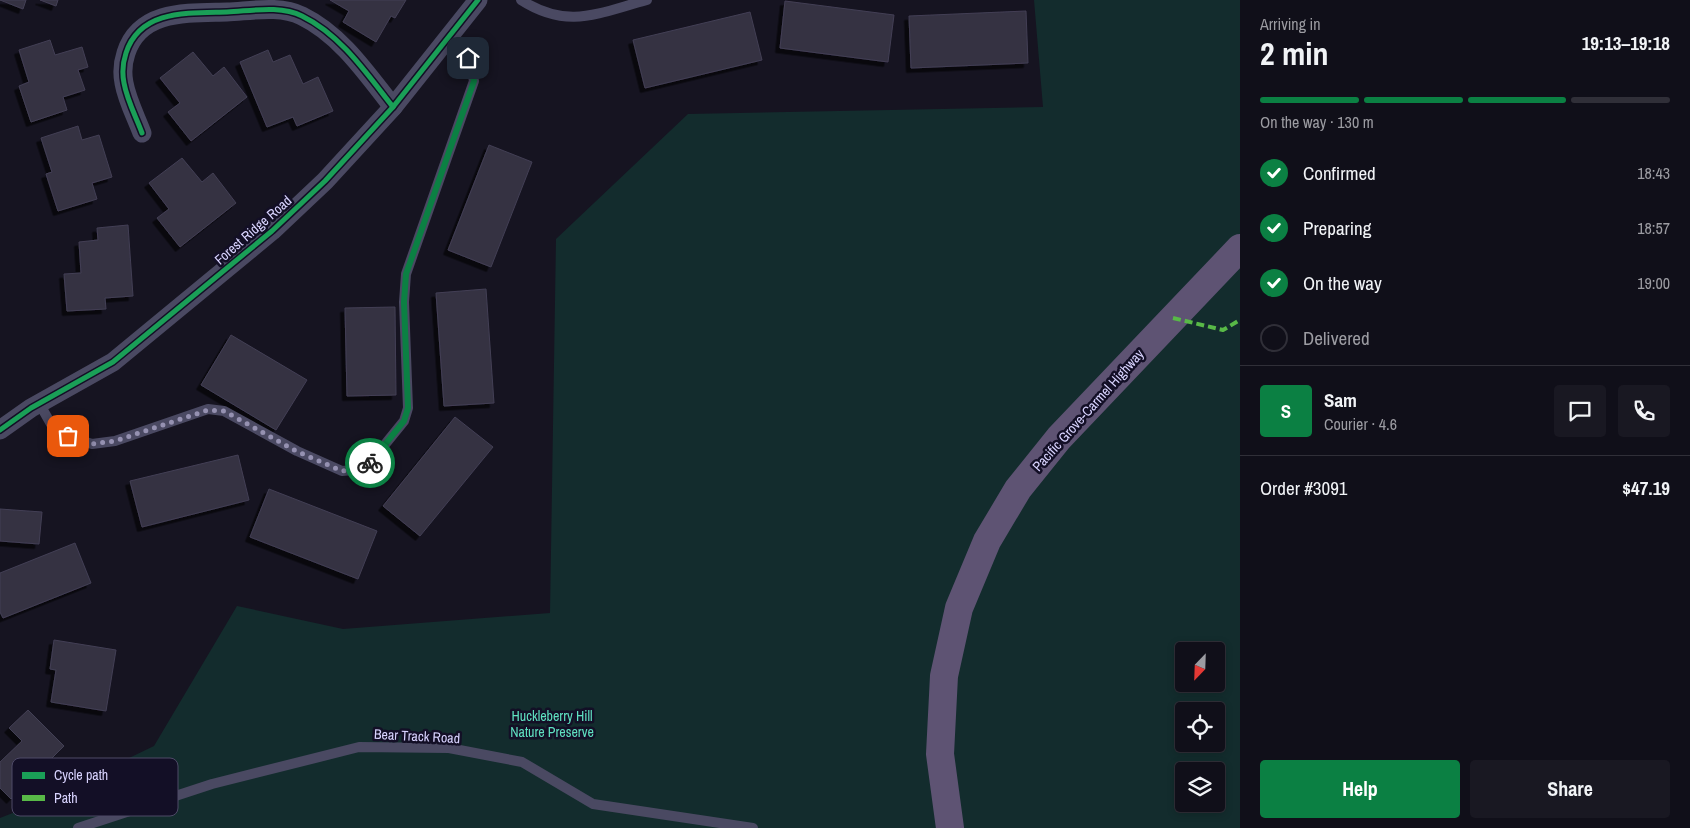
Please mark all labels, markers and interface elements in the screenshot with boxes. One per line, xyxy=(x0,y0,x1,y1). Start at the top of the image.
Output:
text: Arriving in xyxy=(1260,13,1321,35)
text: 19:13–19:18 xyxy=(1582,30,1670,56)
text: 2 min xyxy=(1260,32,1329,75)
pin xyxy=(447,37,489,79)
icon: home xyxy=(454,44,482,72)
text: On the way · 130 m xyxy=(1260,111,1374,133)
icon: check xyxy=(1260,159,1288,187)
text: Confirmed xyxy=(1303,160,1376,186)
text: 18:43 xyxy=(1637,162,1670,184)
street label: Forest Ridge Road xyxy=(211,192,295,268)
icon: check xyxy=(1260,214,1288,242)
text: Preparing xyxy=(1303,215,1371,241)
text: 18:57 xyxy=(1637,217,1670,239)
icon: check xyxy=(1260,269,1288,297)
text: On the way xyxy=(1303,270,1382,296)
text: 19:00 xyxy=(1637,272,1670,294)
text: Delivered xyxy=(1303,325,1370,351)
street label: Pacific Grove-Carmel Highway xyxy=(1028,345,1148,475)
button: chat xyxy=(1554,385,1606,437)
button: phone xyxy=(1618,385,1670,437)
text: Sam xyxy=(1324,387,1357,413)
text: S xyxy=(1281,398,1291,424)
text: Courier · 4.6 xyxy=(1324,413,1397,435)
pin xyxy=(47,415,89,457)
icon: bag xyxy=(54,422,82,450)
courier xyxy=(345,438,395,488)
icon: bike xyxy=(356,449,384,477)
text: Order #3091 xyxy=(1260,475,1347,501)
text: $47.19 xyxy=(1622,475,1670,501)
north arrow xyxy=(1175,642,1225,692)
map controls xyxy=(1175,642,1225,812)
button: locate xyxy=(1175,702,1225,752)
park label: Huckleberry Hill Nature Preserve xyxy=(510,707,594,741)
street label: Bear Track Road xyxy=(374,725,460,747)
legend xyxy=(12,758,178,816)
button: Help xyxy=(1260,760,1460,818)
button: Share xyxy=(1470,760,1670,818)
button: layers xyxy=(1175,762,1225,812)
text: Cycle path xyxy=(54,766,108,784)
text: Path xyxy=(54,789,78,807)

